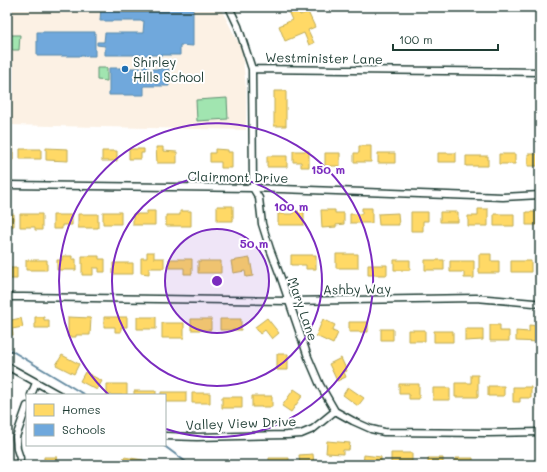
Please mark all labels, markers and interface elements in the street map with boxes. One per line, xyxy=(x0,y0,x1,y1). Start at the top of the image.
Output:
scale bar xyxy=(393,26,498,52)
text: 100 m xyxy=(399,31,433,47)
street label: Westminister Lane xyxy=(265,48,383,67)
place label: Shirley Hills School xyxy=(133,53,204,85)
marker: Shirley Hills School xyxy=(120,64,130,74)
text: 150 m xyxy=(311,161,345,177)
street label: Clairmont Drive xyxy=(188,167,288,186)
text: 100 m xyxy=(274,198,308,214)
text: 50 m xyxy=(240,235,268,251)
centre of rings xyxy=(210,274,224,288)
street label: Mary Lane xyxy=(285,275,322,343)
street label: Ashby Way xyxy=(323,279,391,298)
legend xyxy=(26,394,166,446)
text: Homes xyxy=(62,401,101,417)
street label: Valley View Drive xyxy=(185,412,297,433)
text: Schools xyxy=(62,421,106,437)

